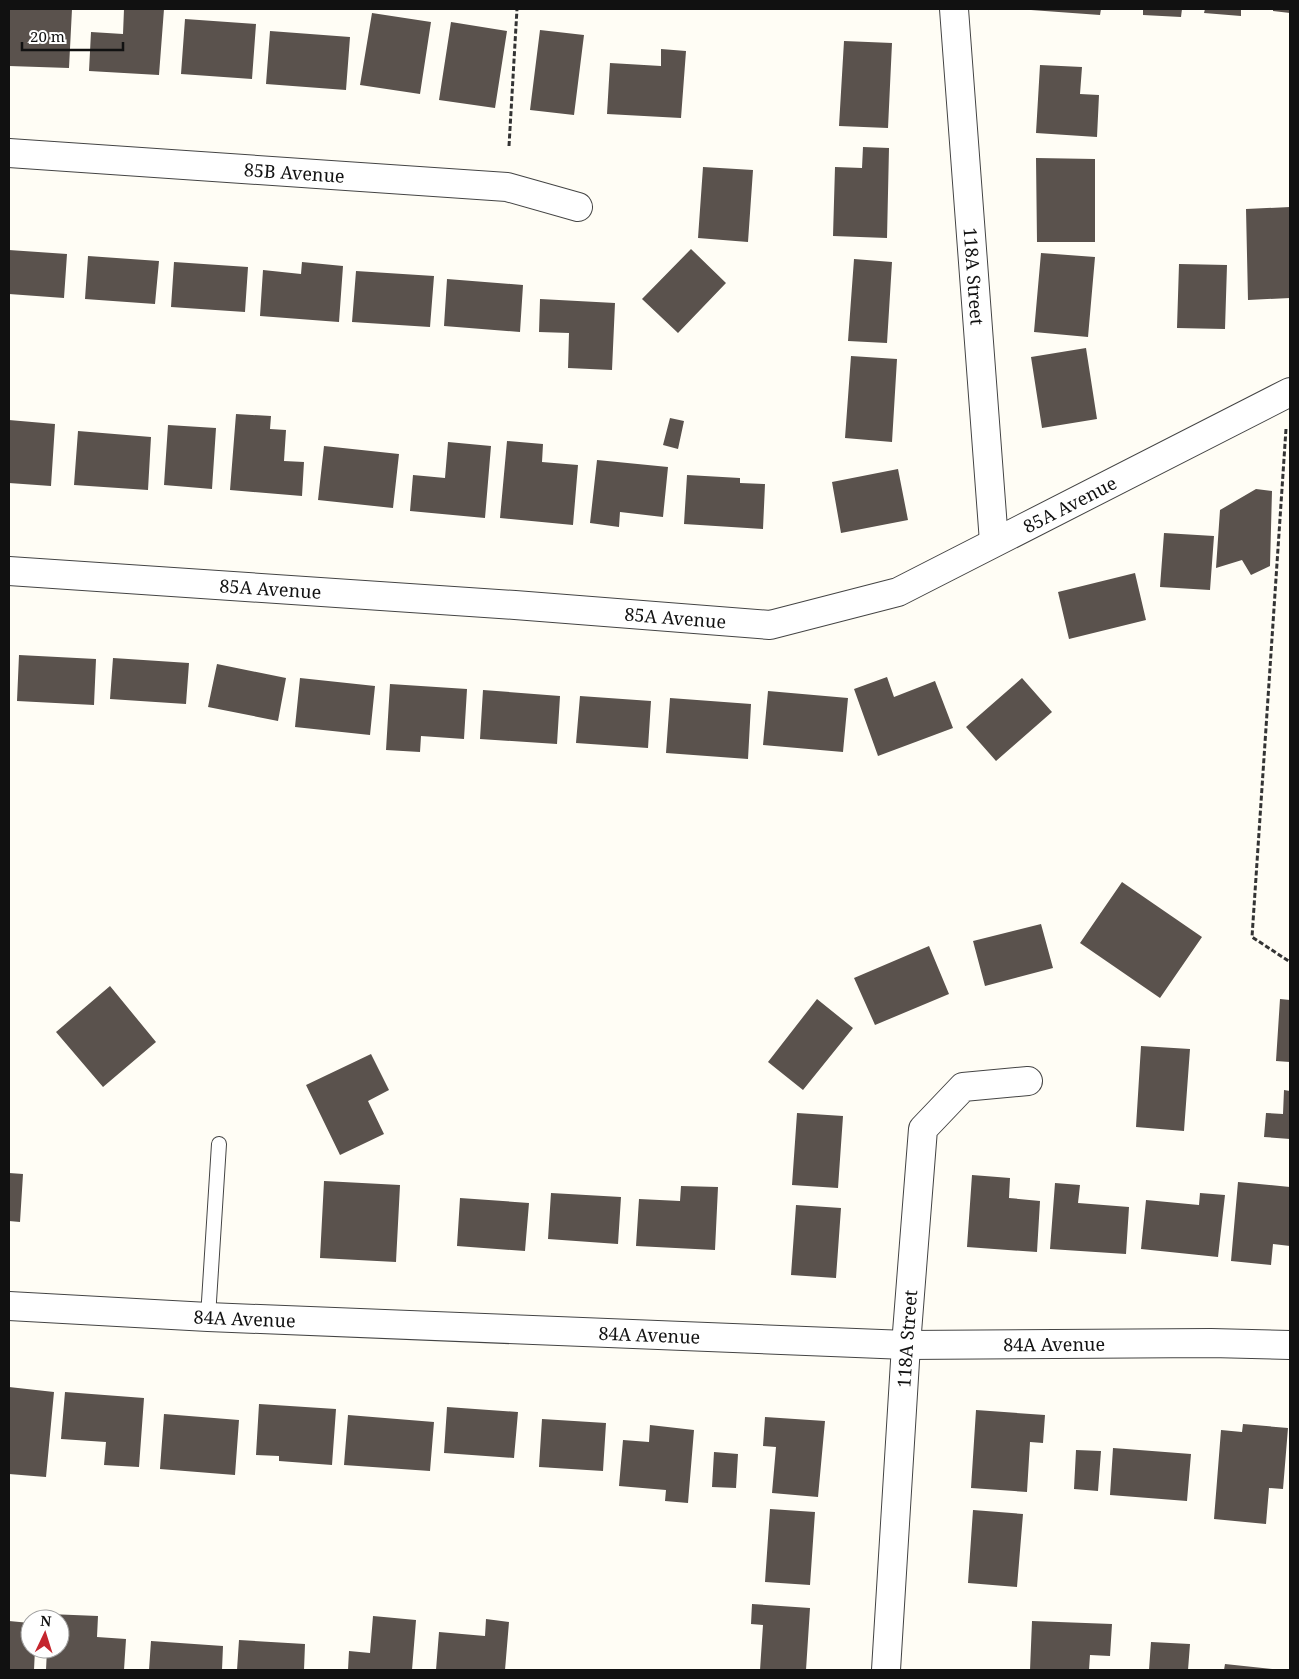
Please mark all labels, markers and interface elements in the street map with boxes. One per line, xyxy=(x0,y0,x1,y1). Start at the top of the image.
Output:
scale bar xyxy=(22,20,124,52)
text: 20 m xyxy=(30,26,65,46)
street label: 85B Avenue xyxy=(243,157,346,188)
street label: 118A Street xyxy=(958,227,990,326)
street label: 85A Avenue xyxy=(1019,470,1121,538)
street label: 85A Avenue xyxy=(219,573,322,604)
street label: 85A Avenue xyxy=(624,602,727,634)
street label: 118A Street xyxy=(891,1289,922,1388)
street label: 84A Avenue xyxy=(193,1304,296,1333)
street label: 84A Avenue xyxy=(598,1321,701,1349)
street label: 84A Avenue xyxy=(1003,1332,1105,1356)
north arrow xyxy=(20,1609,70,1659)
text: N xyxy=(40,1611,52,1630)

